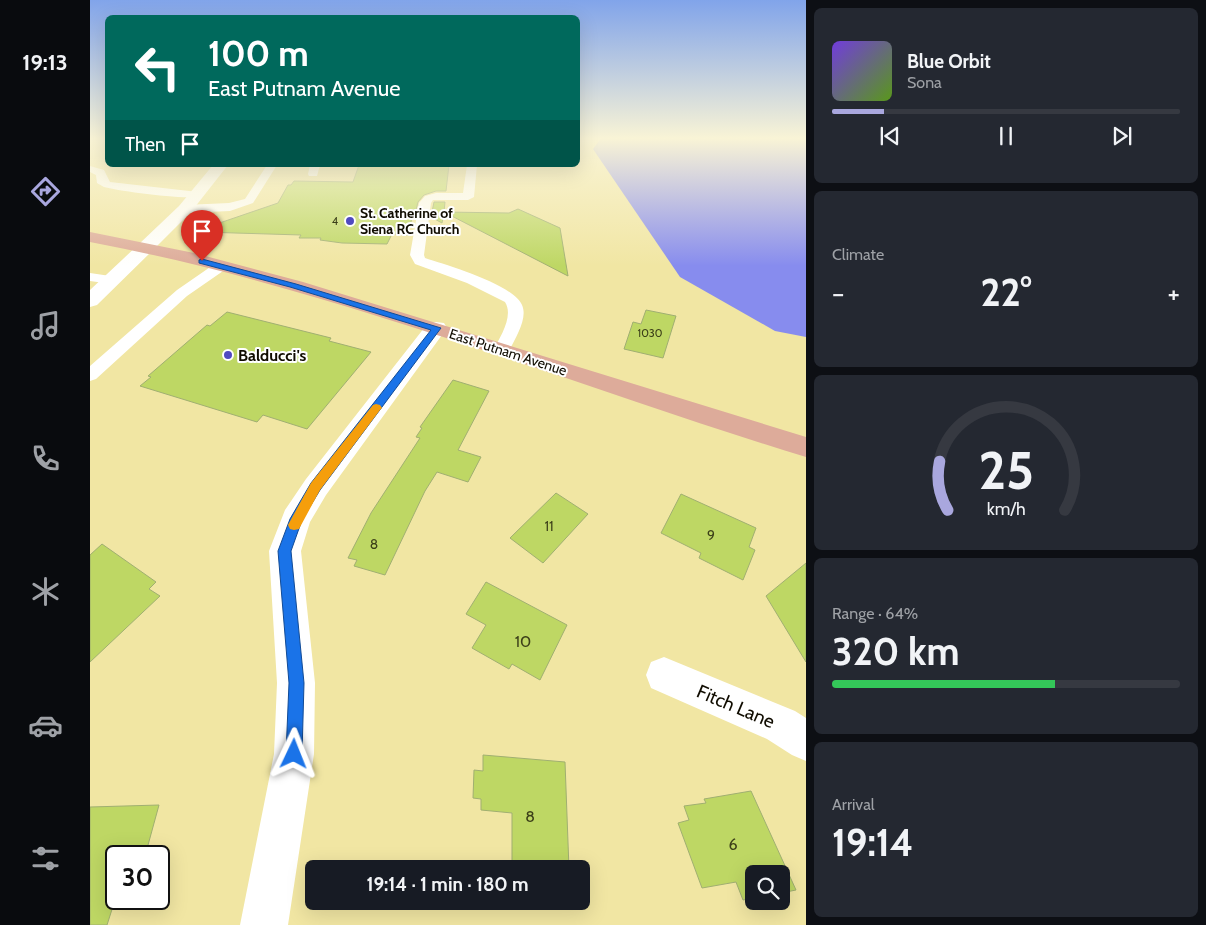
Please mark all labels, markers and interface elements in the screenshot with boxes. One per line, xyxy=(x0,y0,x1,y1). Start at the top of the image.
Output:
text: 100 m xyxy=(208,32,309,75)
icon: left xyxy=(125,35,190,100)
text: 19:13 xyxy=(22,49,68,76)
text: Blue Orbit xyxy=(907,50,991,73)
text: Sona xyxy=(907,73,942,92)
text: East Putnam Avenue xyxy=(208,75,400,102)
icon: previous xyxy=(876,122,904,150)
icon: pause xyxy=(992,122,1020,150)
icon: next xyxy=(1108,122,1136,150)
icon: arrive xyxy=(176,130,204,158)
text: Then xyxy=(125,133,166,156)
icon: directions xyxy=(28,174,63,209)
place label: St. Catherine of Siena RC Church xyxy=(360,204,459,238)
pin xyxy=(181,210,223,261)
house number: 4 xyxy=(332,214,339,228)
marker: St. Catherine of Siena RC Church xyxy=(344,215,356,227)
icon: arrive xyxy=(188,217,216,245)
text: Climate xyxy=(832,245,884,264)
text: 22° xyxy=(980,269,1032,316)
text: − xyxy=(832,276,844,310)
text: + xyxy=(1168,276,1180,310)
icon: music xyxy=(28,308,63,343)
street label: East Putnam Avenue xyxy=(447,325,569,379)
house number: 1030 xyxy=(638,326,663,340)
place label: Balducci's xyxy=(238,346,306,365)
marker: Balducci's xyxy=(222,349,234,361)
text: 25 xyxy=(978,439,1034,502)
icon: phone xyxy=(28,441,63,476)
text: km/h xyxy=(986,498,1026,519)
house number: 11 xyxy=(544,517,554,535)
house number: 9 xyxy=(707,526,715,544)
house number: 8 xyxy=(370,535,378,553)
icon: climate xyxy=(28,574,63,609)
text: Range · 64% xyxy=(832,604,918,623)
text: 320 km xyxy=(832,628,959,675)
house number: 10 xyxy=(515,632,531,651)
street label: Fitch Lane xyxy=(693,680,778,733)
icon: car xyxy=(28,708,63,743)
position arrow xyxy=(267,727,319,779)
text: Arrival xyxy=(832,795,875,814)
house number: 8 xyxy=(525,807,535,826)
text: 19:14 xyxy=(832,819,913,866)
house number: 6 xyxy=(728,835,738,854)
icon: filters xyxy=(28,841,63,876)
speed limit sign: 30 xyxy=(105,845,170,910)
map controls xyxy=(745,865,790,910)
button: search xyxy=(745,865,790,910)
text: 19:14 · 1 min · 180 m xyxy=(366,873,529,896)

